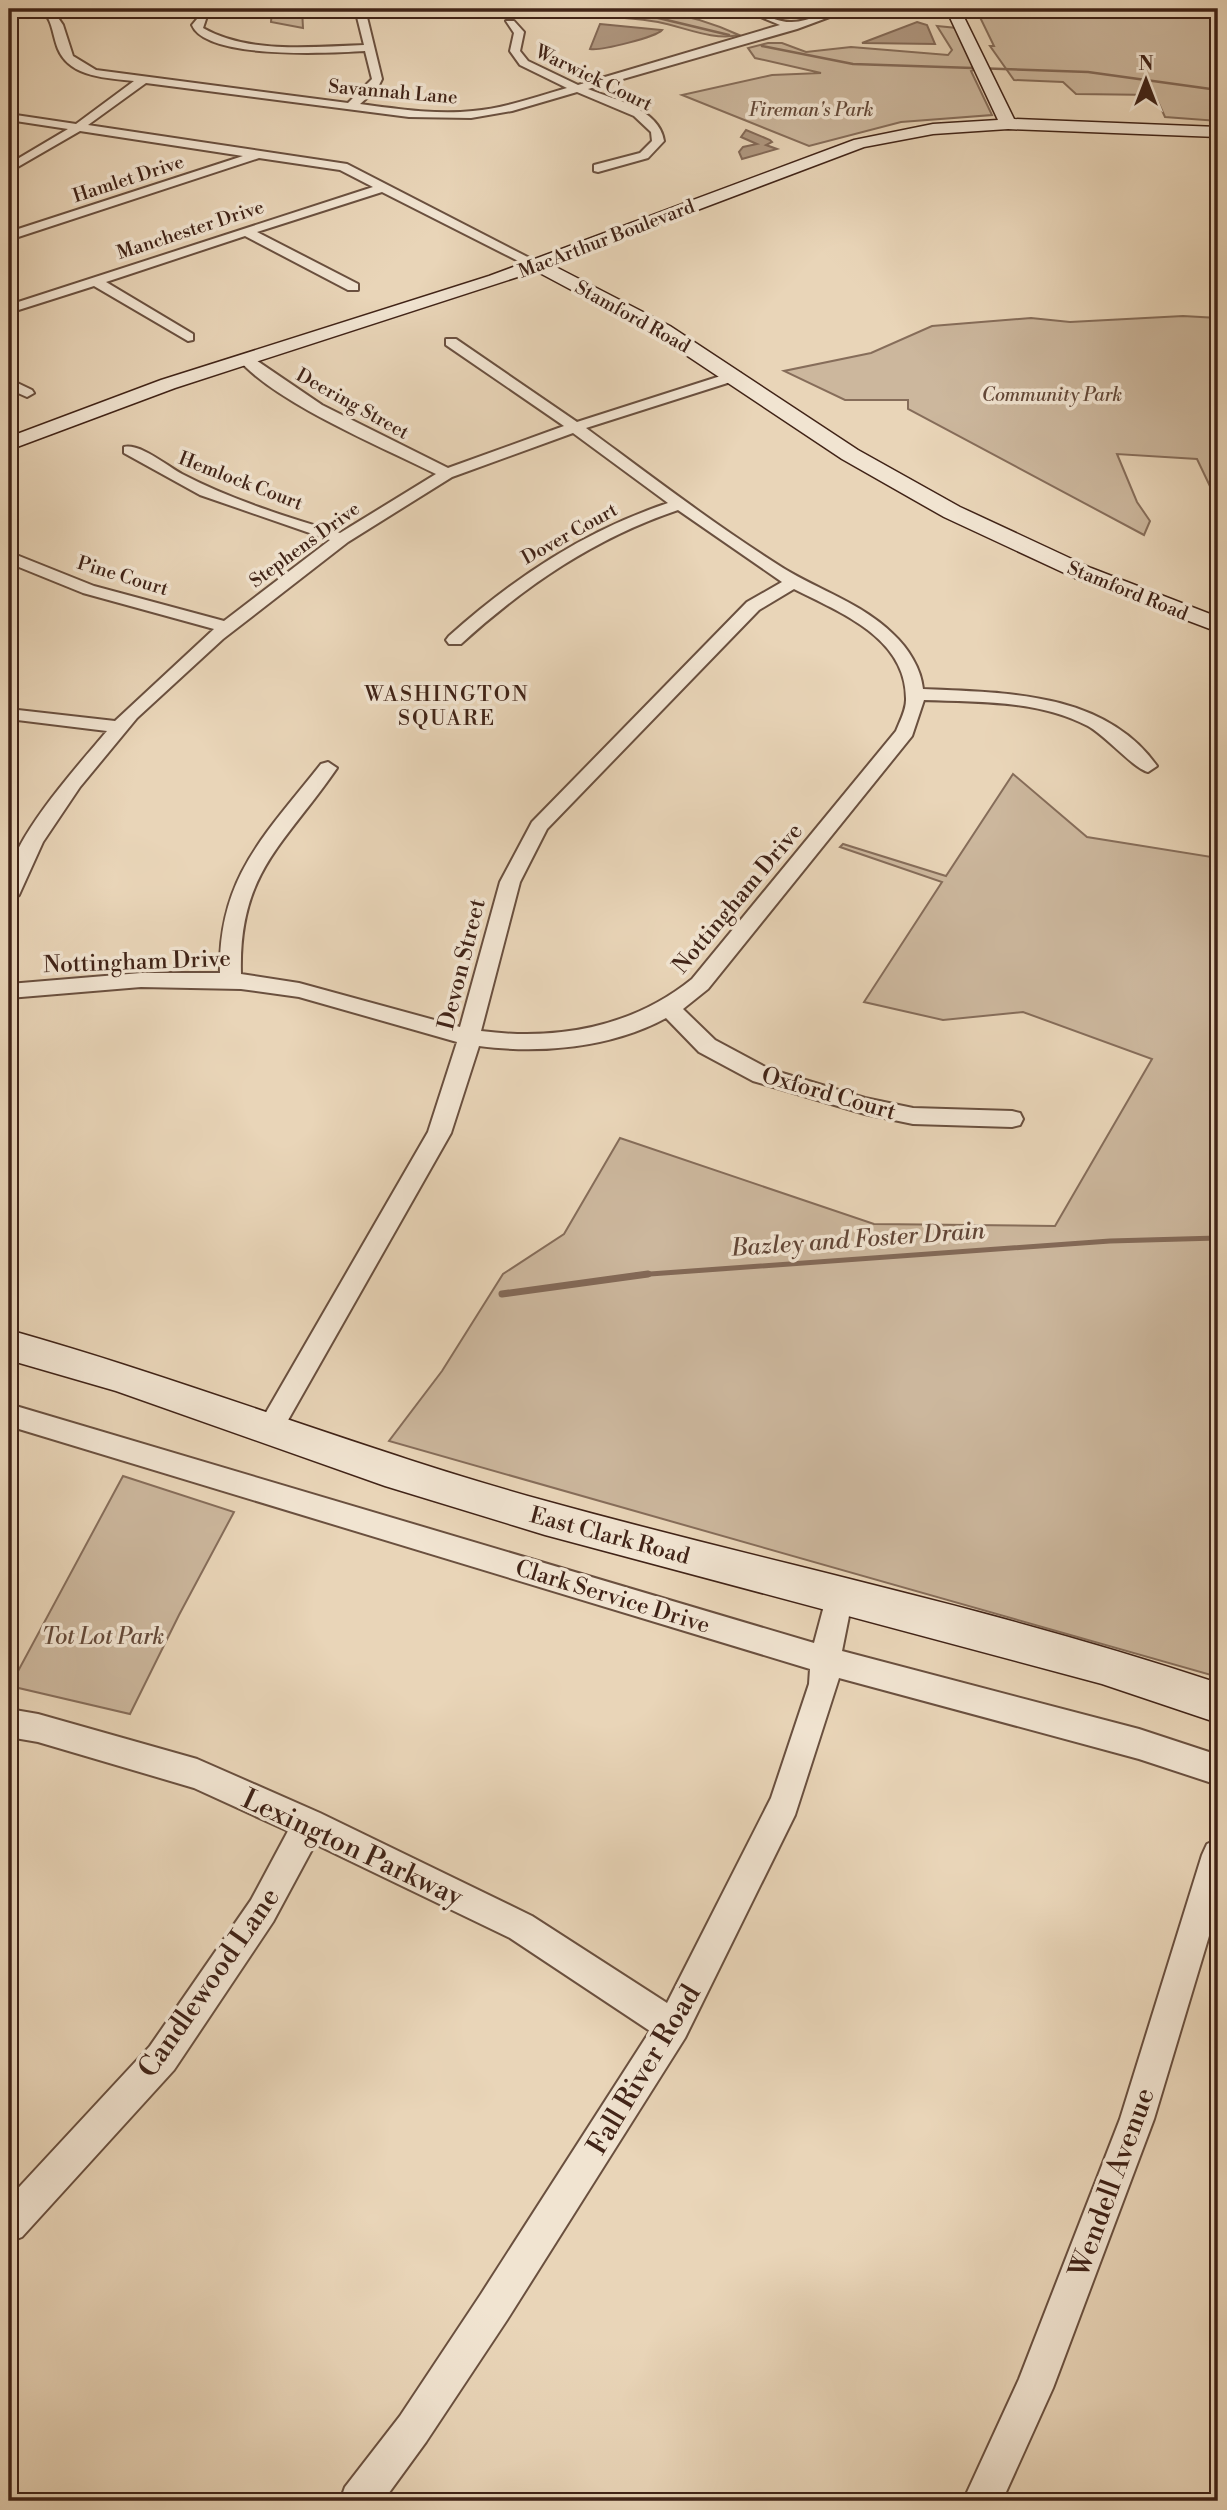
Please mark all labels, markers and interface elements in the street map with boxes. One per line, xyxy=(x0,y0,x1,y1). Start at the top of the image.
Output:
street label: Warwick Court xyxy=(530,39,656,117)
north arrow xyxy=(1112,46,1182,116)
text: N xyxy=(1138,52,1154,76)
street label: Savannah Lane xyxy=(327,74,459,110)
park label: Fireman's Park xyxy=(749,98,874,122)
street label: Hamlet Drive xyxy=(70,150,187,208)
street label: MacArthur Boulevard xyxy=(515,194,698,284)
street label: Manchester Drive xyxy=(114,195,267,265)
street label: Stamford Road xyxy=(571,275,695,359)
street label: Deering Street xyxy=(292,363,413,445)
park label: Community Park xyxy=(982,383,1122,407)
street label: Hemlock Court xyxy=(175,446,306,516)
street label: Stephens Drive xyxy=(245,497,365,593)
street label: Dover Court xyxy=(517,498,622,570)
street label: Pine Court xyxy=(74,551,171,601)
street label: Stamford Road xyxy=(1064,556,1192,626)
district label: WASHINGTON SQUARE xyxy=(363,682,530,732)
street label: Nottingham Drive xyxy=(667,818,809,980)
street label: Devon Street xyxy=(432,896,492,1033)
street label: Nottingham Drive xyxy=(43,945,231,979)
street label: Oxford Court xyxy=(758,1061,899,1127)
water label: Bazley and Foster Drain xyxy=(729,1216,987,1264)
street label: East Clark Road xyxy=(527,1501,693,1571)
street label: Clark Service Drive xyxy=(512,1554,713,1640)
park label: Tot Lot Park xyxy=(42,1623,164,1651)
street label: Lexington Parkway xyxy=(236,1782,469,1915)
street label: Candlewood Lane xyxy=(131,1881,288,2085)
street label: Fall River Road xyxy=(580,1978,709,2161)
street label: Wendell Avenue xyxy=(1062,2083,1163,2283)

